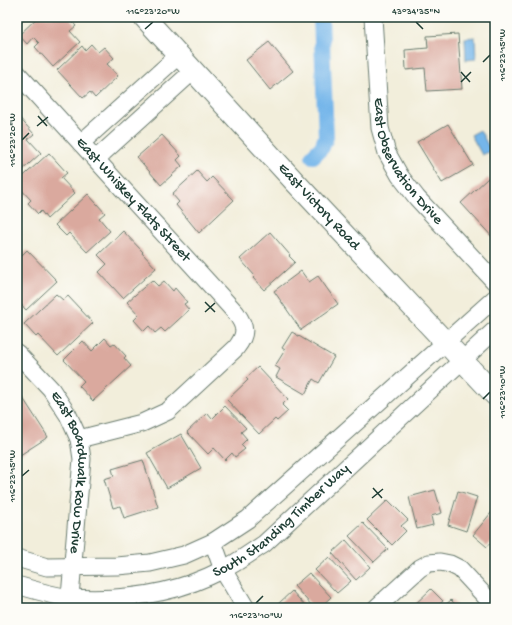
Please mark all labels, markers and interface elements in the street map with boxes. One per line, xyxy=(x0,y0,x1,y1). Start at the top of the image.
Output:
text: 116°23'20"W xyxy=(125,6,180,18)
text: 43°34'35"N xyxy=(392,6,440,18)
text: 116°23'15"W xyxy=(497,28,509,82)
street label: East Observation Drive xyxy=(369,97,447,229)
text: 116°23'20"W xyxy=(7,113,19,168)
street label: East Whiskey Flats Street xyxy=(72,134,196,268)
street label: East Victory Road xyxy=(274,160,364,255)
text: 116°23'10"W xyxy=(497,365,509,419)
street label: East Boardwalk Row Drive xyxy=(46,388,91,554)
text: 116°23'15"W xyxy=(7,449,19,503)
street label: South Standing Timber Way xyxy=(210,460,354,582)
text: 116°23'10"W xyxy=(229,610,283,622)

